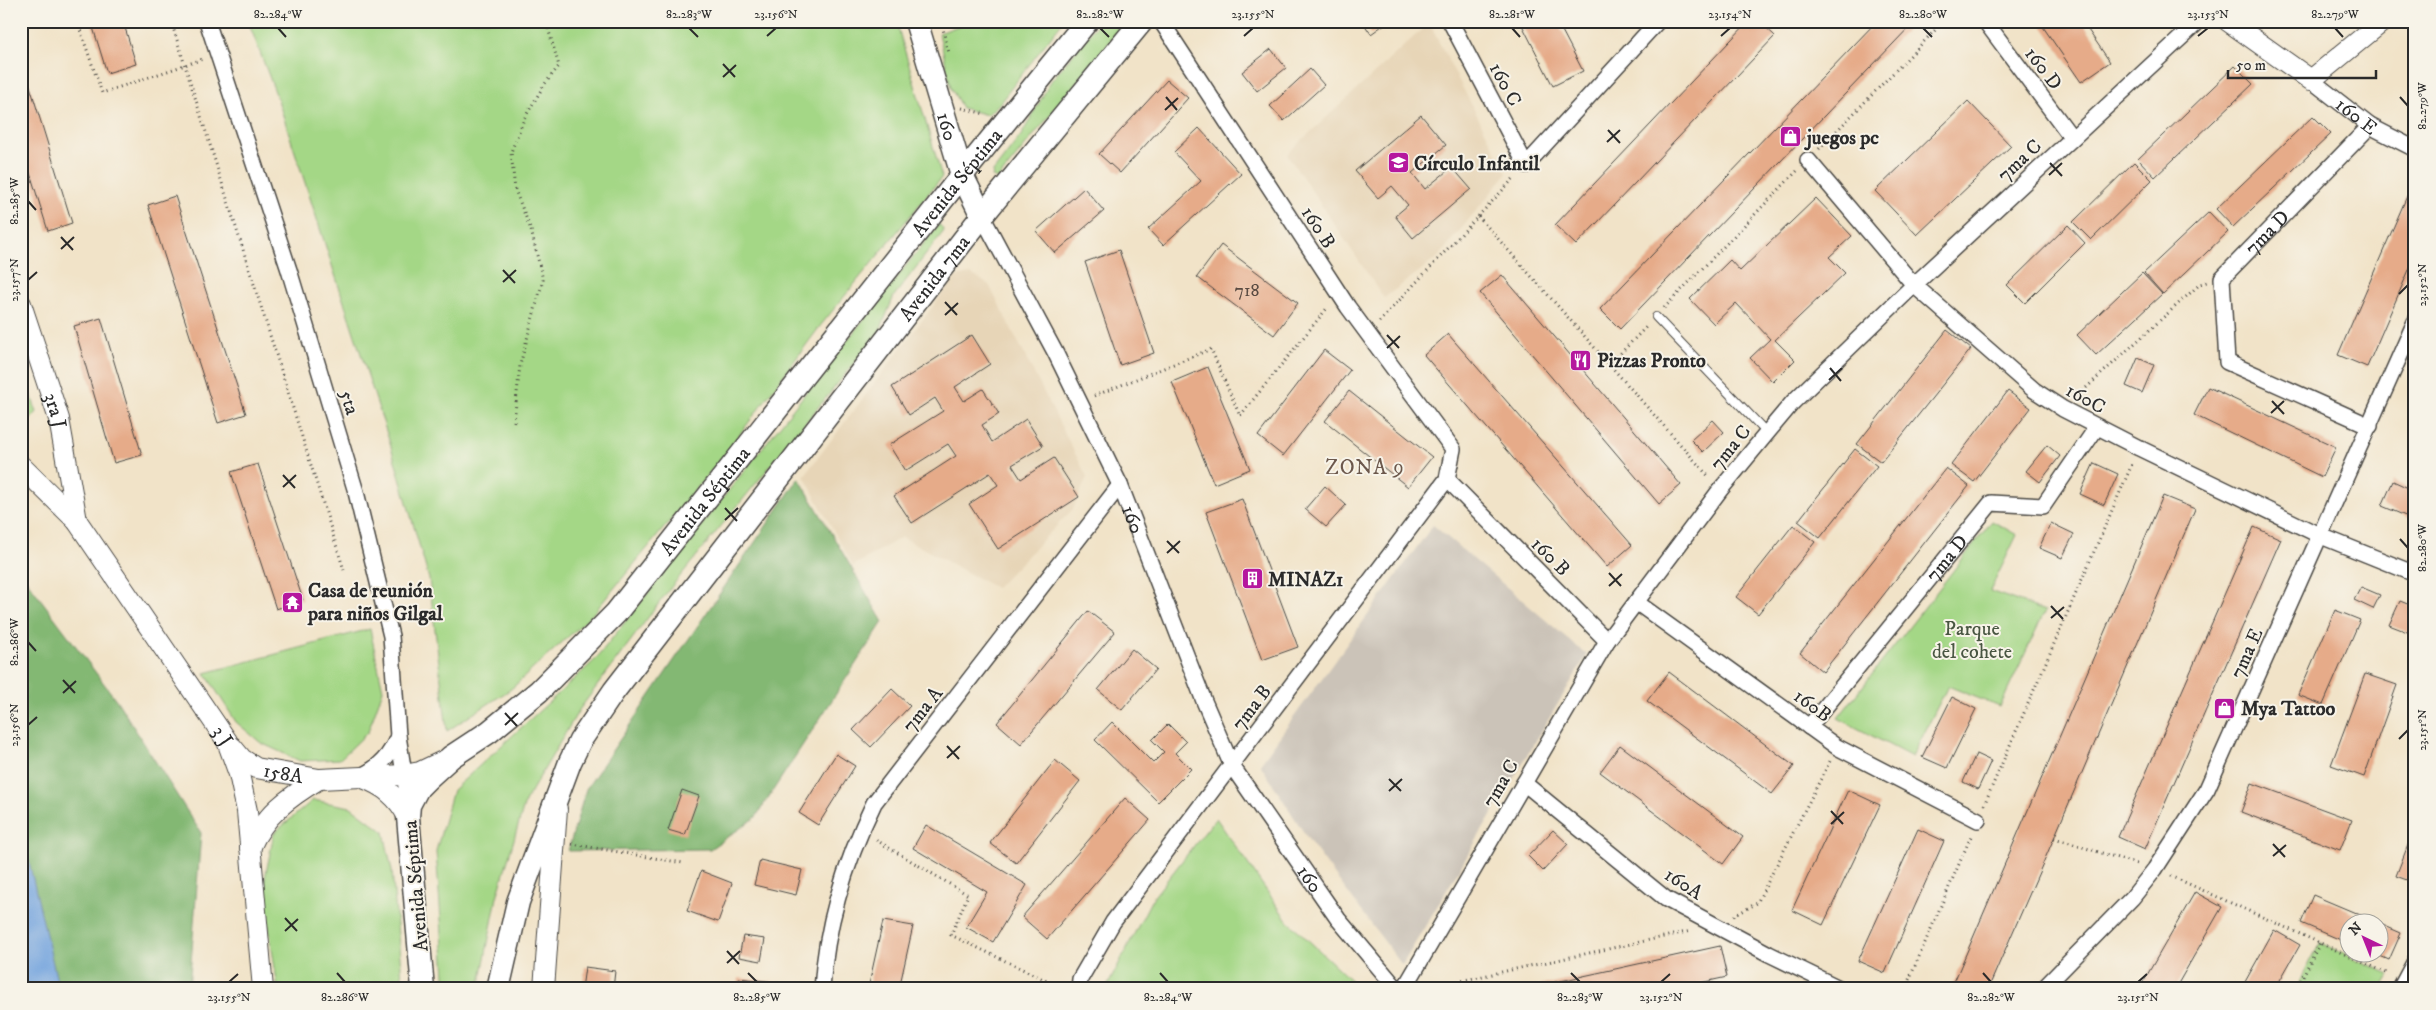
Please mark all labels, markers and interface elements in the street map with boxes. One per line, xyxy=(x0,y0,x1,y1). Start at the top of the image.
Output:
text: 82.284°W xyxy=(254,7,303,22)
text: 82.283°W xyxy=(666,7,713,22)
text: 23.156°N xyxy=(754,7,798,22)
text: 82.282°W xyxy=(1076,7,1125,22)
text: 23.155°N xyxy=(1231,7,1275,22)
text: 82.281°W xyxy=(1489,7,1536,22)
text: 23.154°N xyxy=(1708,7,1752,22)
text: 82.280°W xyxy=(1899,7,1948,22)
text: 23.153°N xyxy=(2187,7,2229,22)
text: 82.279°W xyxy=(2311,7,2360,22)
street label: 160 D xyxy=(2018,42,2067,96)
scale bar xyxy=(2228,48,2376,80)
text: 50 m xyxy=(2236,56,2266,75)
street label: 160 C xyxy=(1483,59,1527,111)
text: 82.279°W xyxy=(2415,81,2430,130)
street label: 160 E xyxy=(2330,93,2382,141)
street label: 160 xyxy=(930,110,962,144)
street label: Avenida Séptima xyxy=(907,124,1009,243)
shop icon: juegos pc xyxy=(1779,125,1803,149)
place label: juegos pc xyxy=(1804,126,1879,151)
street label: 7ma C xyxy=(1993,134,2047,188)
school or university icon: Círculo Infantil xyxy=(1386,151,1410,175)
place label: Círculo Infantil xyxy=(1414,152,1540,177)
text: 82.285°W xyxy=(7,176,22,225)
street label: 160 B xyxy=(1295,202,1341,254)
street label: 7ma D xyxy=(2240,205,2295,261)
street label: Avenida 7ma xyxy=(894,230,977,327)
text: 23.157°N xyxy=(7,258,22,302)
text: 23.152°N xyxy=(2415,263,2430,307)
house number: 718 xyxy=(1234,280,1260,302)
restaurant icon: Pizzas Pronto xyxy=(1569,348,1593,372)
place label: Pizzas Pronto xyxy=(1597,349,1706,374)
street label: 160C xyxy=(2061,378,2110,420)
street label: 5ta xyxy=(333,387,364,418)
street label: 3ra J xyxy=(37,390,71,430)
street label: 7ma C xyxy=(1705,420,1757,476)
street label: Avenida Séptima xyxy=(655,442,757,561)
district label: ZONA 9 xyxy=(1325,455,1405,481)
street label: 160 xyxy=(1115,502,1149,537)
text: 82.280°W xyxy=(2415,523,2430,572)
street label: 7ma D xyxy=(1921,530,1974,587)
street label: 160 B xyxy=(1525,532,1575,582)
building icon: MINAZ1 xyxy=(1240,567,1264,591)
place label: MINAZ1 xyxy=(1268,568,1343,593)
place label: Casa de reunión para niños Gilgal xyxy=(307,579,444,627)
temple icon: Casa de reunión para niños Gilgal xyxy=(280,590,304,614)
text: 82.286°W xyxy=(7,617,22,666)
park label: Parque del cohete xyxy=(1932,617,2012,665)
street label: 7ma E xyxy=(2225,625,2269,683)
street label: 7ma B xyxy=(1227,680,1278,736)
street label: 7ma A xyxy=(898,682,949,738)
street label: 160B xyxy=(1788,684,1836,728)
shop icon: Mya Tattoo xyxy=(2213,696,2237,720)
place label: Mya Tattoo xyxy=(2241,697,2336,722)
text: 23.156°N xyxy=(7,703,22,747)
text: 23.151°N xyxy=(2415,709,2430,751)
street label: 3 J xyxy=(206,721,238,751)
street label: 7ma C xyxy=(1478,755,1525,812)
street label: 158A xyxy=(261,759,305,790)
street label: Avenida Séptima xyxy=(398,819,435,953)
street label: 160 xyxy=(1290,861,1327,898)
street label: 160A xyxy=(1659,863,1707,906)
north arrow xyxy=(2338,912,2388,962)
text: N xyxy=(2345,918,2367,940)
text: 23.155°N xyxy=(207,990,251,1005)
text: 82.286°W xyxy=(321,990,370,1005)
text: 82.285°W xyxy=(733,990,782,1005)
text: 82.284°W xyxy=(1144,990,1193,1005)
text: 82.283°W xyxy=(1557,990,1604,1005)
text: 23.152°N xyxy=(1639,990,1683,1005)
text: 82.282°W xyxy=(1967,990,2016,1005)
text: 23.151°N xyxy=(2117,990,2159,1005)

